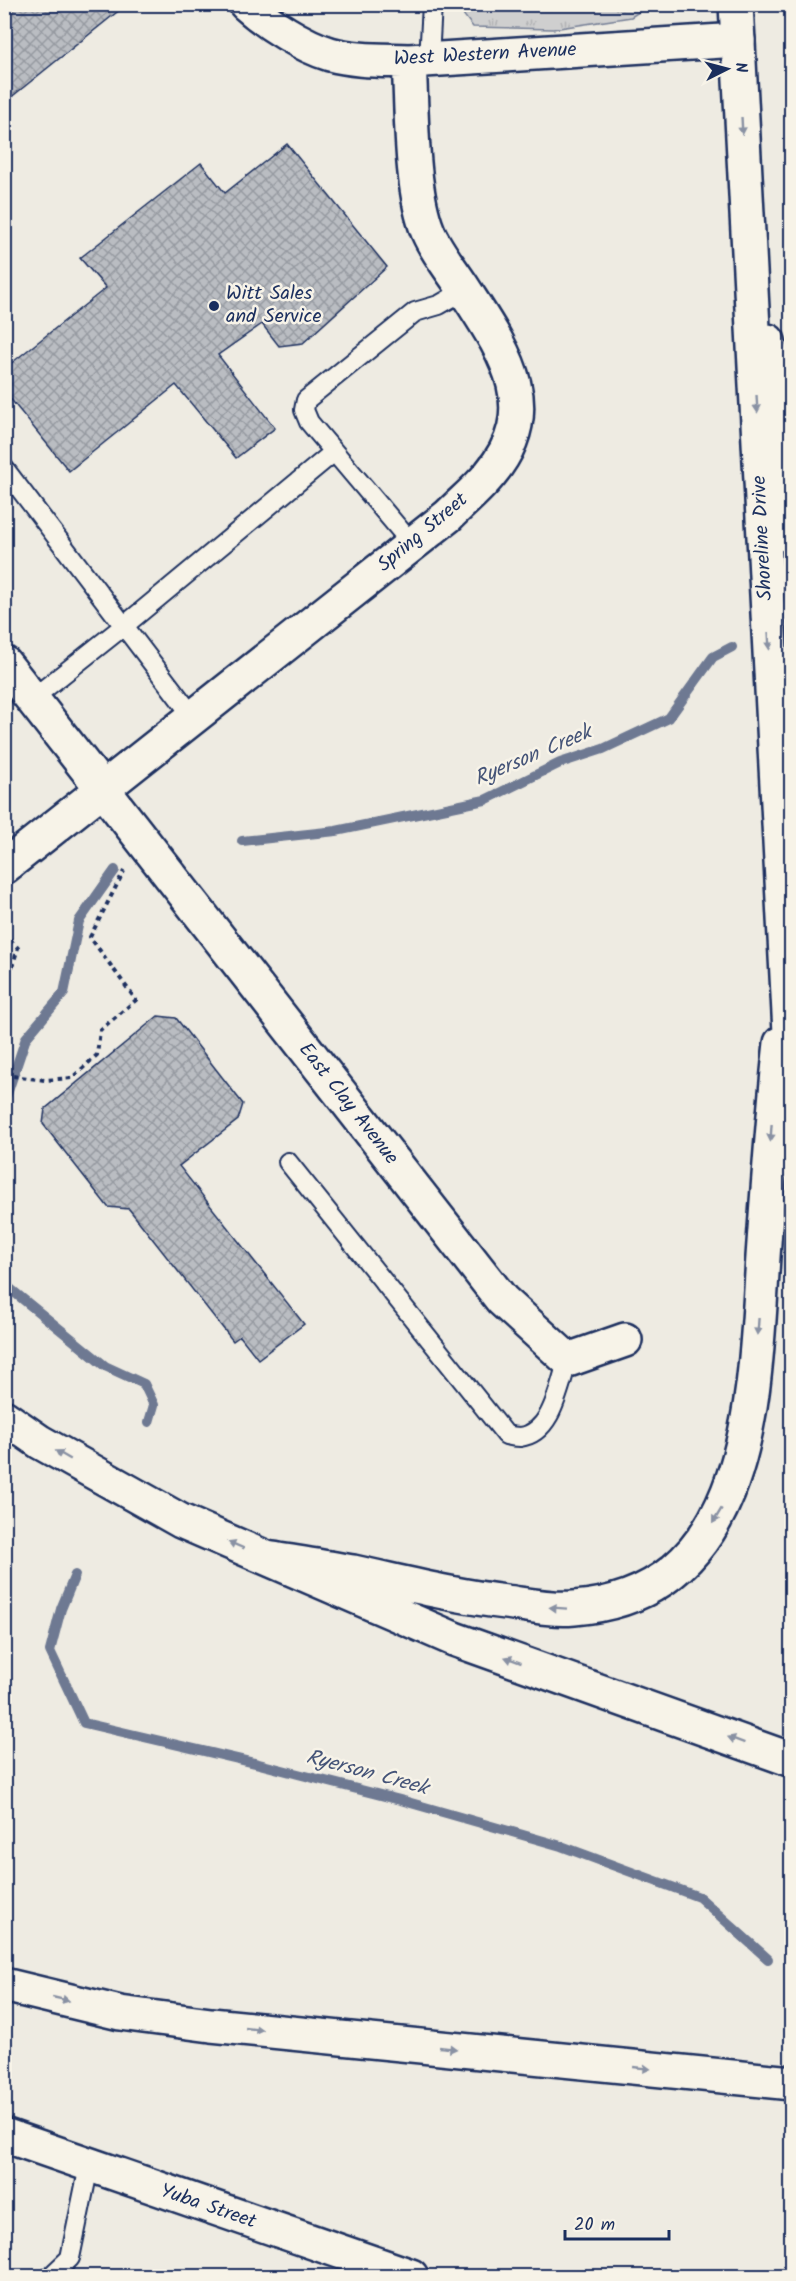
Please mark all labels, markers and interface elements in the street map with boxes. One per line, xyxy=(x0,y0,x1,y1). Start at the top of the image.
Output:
street label: West Western Avenue xyxy=(393,34,577,76)
north arrow xyxy=(697,39,757,99)
text: N xyxy=(727,61,753,74)
one-way arrow xyxy=(738,116,747,135)
place label: Witt Sales and Service xyxy=(226,278,321,333)
marker: Witt Sales and Service xyxy=(207,299,221,313)
one-way arrow xyxy=(752,395,761,414)
street label: Shoreline Drive xyxy=(744,475,782,601)
street label: Spring Street xyxy=(370,485,476,581)
one-way arrow xyxy=(764,632,773,651)
water label: Ryerson Creek xyxy=(469,715,600,796)
street label: East Clay Avenue xyxy=(290,1036,406,1172)
one-way arrow xyxy=(767,1123,776,1142)
one-way arrow xyxy=(754,1318,763,1337)
one-way arrow xyxy=(55,1451,72,1461)
one-way arrow xyxy=(711,1508,722,1524)
one-way arrow xyxy=(227,1540,245,1550)
one-way arrow xyxy=(548,1603,567,1612)
one-way arrow xyxy=(504,1655,522,1664)
one-way arrow xyxy=(727,1735,745,1745)
water label: Ryerson Creek xyxy=(302,1741,435,1806)
one-way arrow xyxy=(52,1995,70,2005)
one-way arrow xyxy=(244,2024,263,2034)
one-way arrow xyxy=(438,2043,457,2053)
one-way arrow xyxy=(632,2063,651,2073)
street label: Yuba Street xyxy=(156,2176,261,2238)
scale bar xyxy=(565,2203,668,2241)
text: 20 m xyxy=(574,2211,615,2240)

